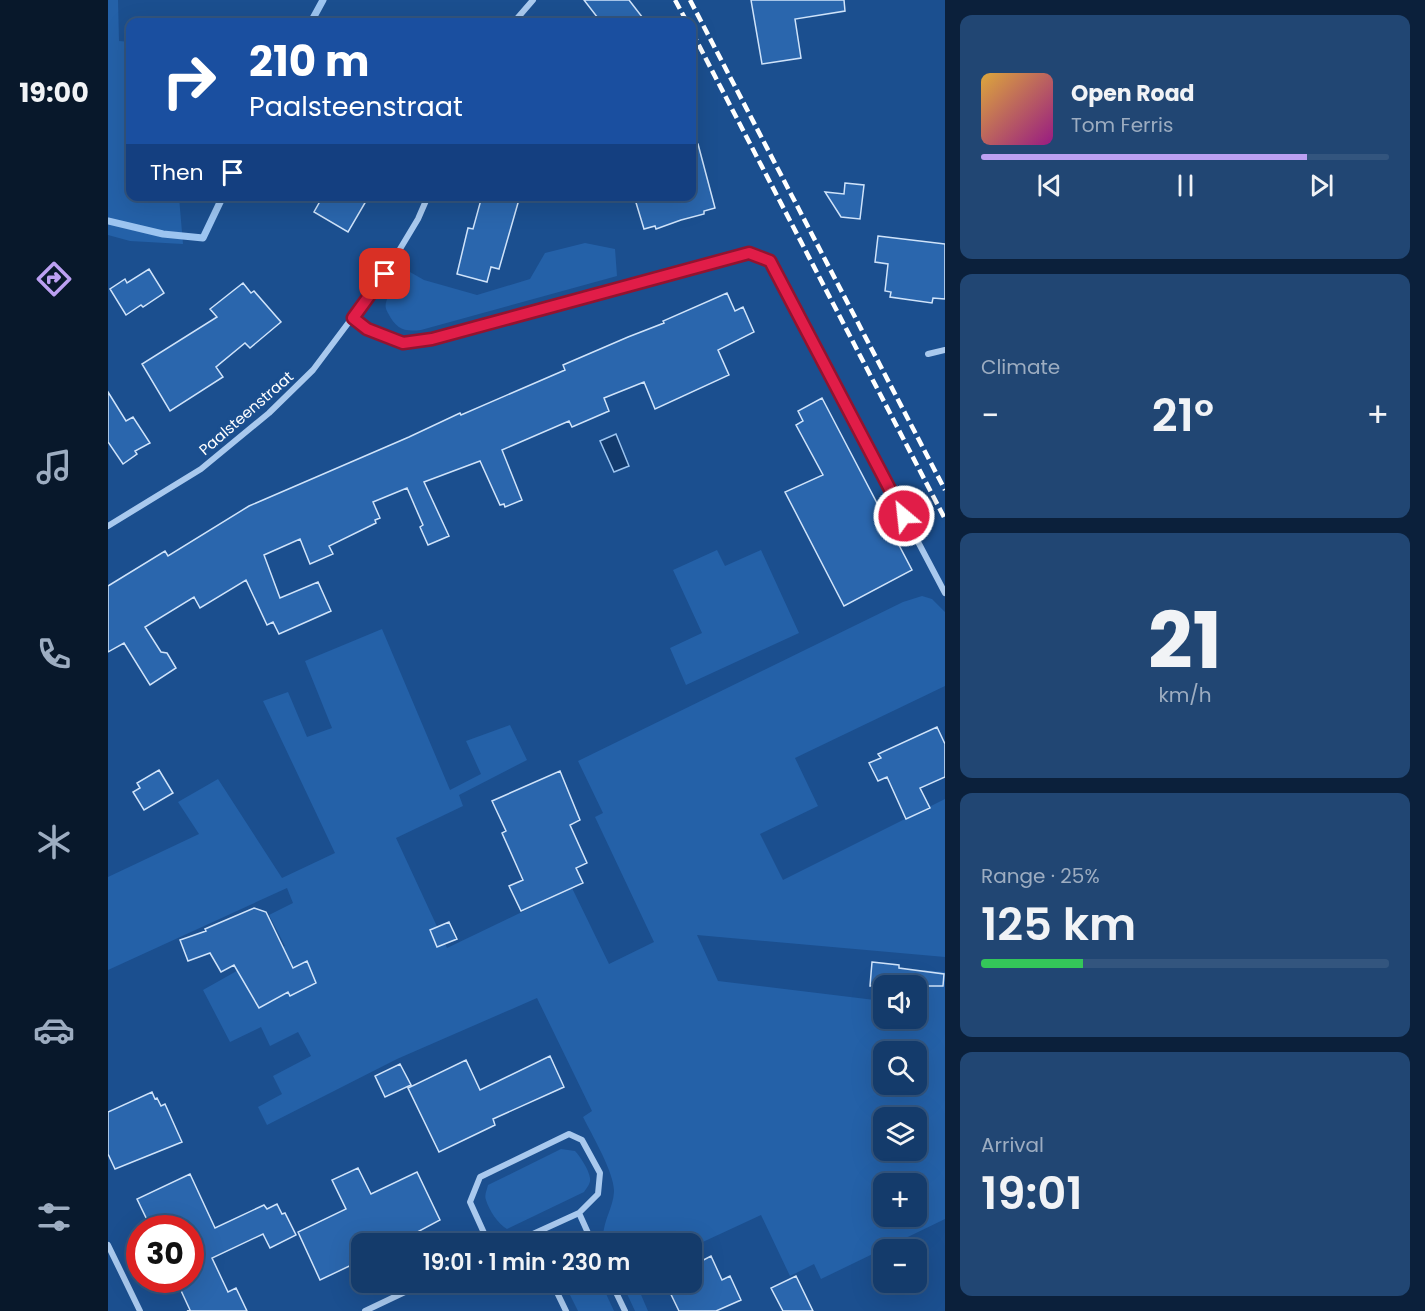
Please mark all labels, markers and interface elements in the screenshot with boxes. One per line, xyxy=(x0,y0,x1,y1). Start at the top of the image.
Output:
text: 210 m xyxy=(249,32,370,91)
icon: right xyxy=(150,42,228,120)
text: 19:00 xyxy=(19,74,89,111)
text: Open Road xyxy=(1071,78,1195,109)
text: Paalsteenstraat xyxy=(249,88,463,125)
text: Tom Ferris xyxy=(1071,111,1173,139)
icon: arrive xyxy=(216,156,249,189)
text: Then xyxy=(150,157,204,188)
icon: previous xyxy=(1033,169,1066,202)
icon: pause xyxy=(1169,169,1202,202)
icon: next xyxy=(1305,169,1338,202)
pin xyxy=(359,248,410,299)
icon: arrive xyxy=(368,257,401,290)
icon: directions xyxy=(33,258,75,300)
text: Climate xyxy=(981,353,1060,381)
street label: Paalsteenstraat xyxy=(194,366,298,460)
text: 21° xyxy=(1152,384,1214,447)
text: − xyxy=(981,392,999,439)
text: + xyxy=(1366,392,1389,439)
icon: music xyxy=(33,446,75,488)
position arrow xyxy=(872,484,936,548)
text: 21 xyxy=(1148,586,1222,695)
icon: phone xyxy=(33,633,75,675)
text: km/h xyxy=(1158,681,1212,709)
icon: climate xyxy=(33,821,75,863)
text: Range · 25% xyxy=(981,862,1100,890)
text: 125 km xyxy=(981,893,1136,956)
map controls xyxy=(873,975,927,1293)
button: sound xyxy=(873,975,927,1029)
icon: car xyxy=(33,1009,75,1051)
button: search xyxy=(873,1041,927,1095)
button: layers xyxy=(873,1107,927,1161)
text: Arrival xyxy=(981,1131,1044,1159)
text: 19:01 xyxy=(981,1162,1083,1225)
button: + xyxy=(873,1173,927,1227)
icon: filters xyxy=(33,1196,75,1238)
speed limit sign: 30 xyxy=(126,1215,204,1293)
button: − xyxy=(873,1239,927,1293)
text: 19:01 · 1 min · 230 m xyxy=(423,1247,630,1278)

